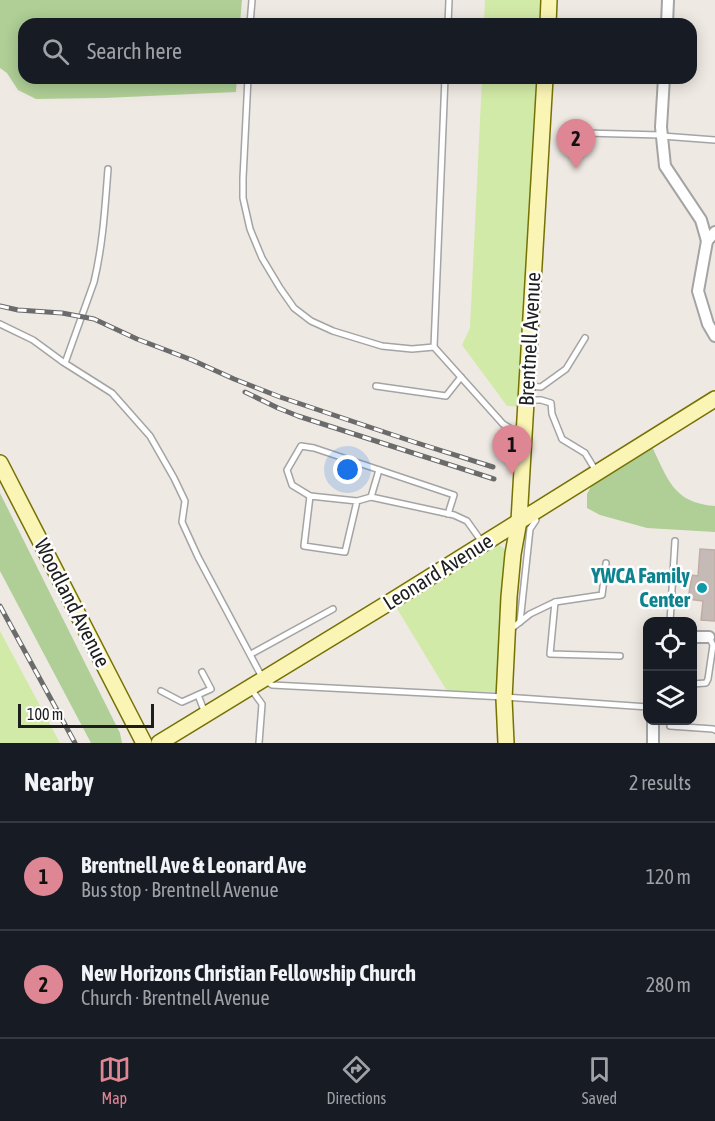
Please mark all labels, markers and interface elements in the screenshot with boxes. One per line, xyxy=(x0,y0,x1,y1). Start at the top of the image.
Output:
search box xyxy=(18,18,697,84)
icon: search xyxy=(39,35,72,68)
text: Search here xyxy=(87,38,182,64)
pin: 2 xyxy=(556,120,596,169)
street label: Brentnell Avenue xyxy=(514,272,544,406)
pin: 1 xyxy=(492,426,532,475)
your location xyxy=(333,455,362,484)
street label: Leonard Avenue xyxy=(378,528,497,614)
street label: Woodland Avenue xyxy=(30,534,116,671)
place label: YWCA Family Center xyxy=(590,563,691,611)
marker: YWCA Family Center xyxy=(695,581,709,595)
map controls xyxy=(643,617,697,725)
button: locate xyxy=(643,617,697,671)
button: layers xyxy=(643,671,697,725)
scale bar xyxy=(18,701,154,728)
text: 100 m xyxy=(27,705,63,723)
text: Nearby xyxy=(24,767,94,797)
text: 2 results xyxy=(629,771,691,794)
text: Brentnell Ave & Leonard Ave xyxy=(81,852,307,878)
text: 1 xyxy=(39,865,48,888)
text: 120 m xyxy=(646,865,691,888)
text: Bus stop · Brentnell Avenue xyxy=(81,878,279,901)
text: New Horizons Christian Fellowship Church xyxy=(81,960,416,986)
text: 2 xyxy=(39,973,48,996)
text: 280 m xyxy=(646,973,691,996)
text: Church · Brentnell Avenue xyxy=(81,986,270,1009)
tab: Map xyxy=(98,1053,131,1107)
tab: Directions xyxy=(326,1053,386,1107)
tab: Saved xyxy=(582,1053,617,1107)

